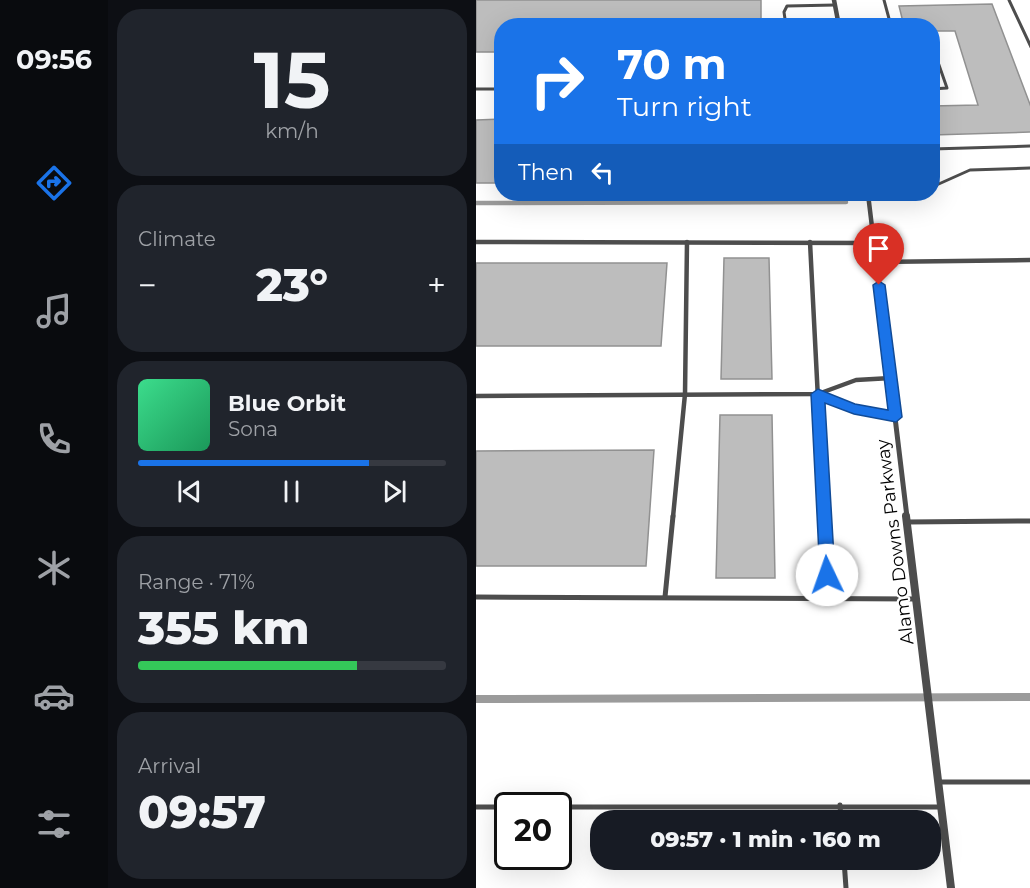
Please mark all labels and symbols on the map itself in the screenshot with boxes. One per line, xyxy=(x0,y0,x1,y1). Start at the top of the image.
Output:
pin xyxy=(853,223,904,285)
street label: Alamo Downs Parkway xyxy=(871,438,919,646)
position arrow xyxy=(795,543,859,607)
speed limit sign: 20 xyxy=(494,792,572,870)

